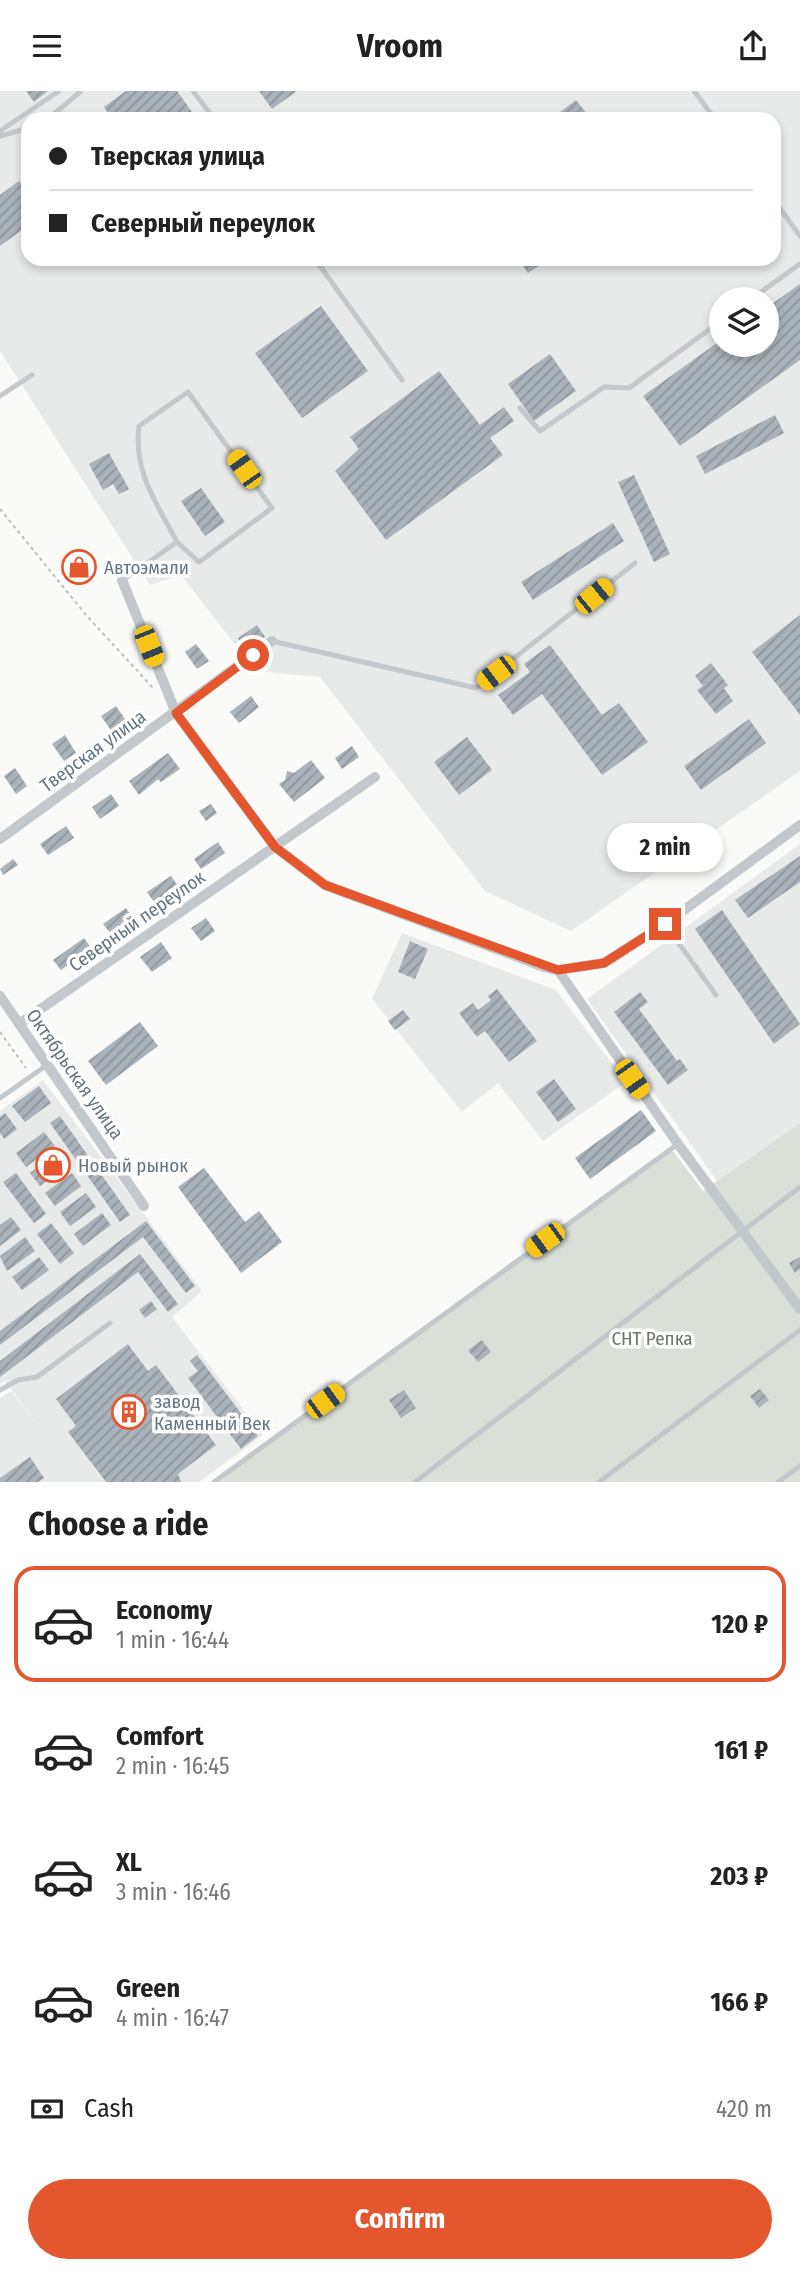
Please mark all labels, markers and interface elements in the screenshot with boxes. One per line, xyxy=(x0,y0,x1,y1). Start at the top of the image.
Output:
icon: menu xyxy=(28,27,66,65)
text: Vroom xyxy=(357,27,443,65)
icon: share xyxy=(734,27,772,65)
text: Тверская улица xyxy=(91,141,265,172)
text: Северный переулок xyxy=(91,208,315,239)
map controls xyxy=(709,287,779,357)
button: layers xyxy=(709,287,779,357)
car xyxy=(224,446,265,492)
shop icon: Автоэмали xyxy=(60,548,98,586)
place label: Автоэмали xyxy=(104,556,189,579)
car xyxy=(572,575,617,617)
car xyxy=(132,623,167,669)
route start xyxy=(237,639,269,671)
car xyxy=(473,652,520,694)
street label: Тверская улица xyxy=(36,705,150,797)
callout: 2 min xyxy=(607,823,723,871)
text: 2 min xyxy=(640,833,691,861)
street label: Северный переулок xyxy=(65,865,210,977)
route end xyxy=(649,908,681,940)
street label: Октябрьская улица xyxy=(21,1004,129,1144)
car xyxy=(612,1056,653,1102)
shop icon: Новый рынок xyxy=(34,1146,72,1184)
place label: Новый рынок xyxy=(78,1154,188,1177)
car xyxy=(522,1219,569,1261)
park label: СНТ Репка xyxy=(611,1327,693,1350)
car xyxy=(302,1380,349,1422)
place label: завод Каменный Век xyxy=(154,1390,271,1435)
building icon: завод Каменный Век xyxy=(110,1393,148,1431)
text: Choose a ride xyxy=(28,1505,209,1543)
icon: car xyxy=(32,1593,95,1656)
text: Economy xyxy=(116,1595,212,1626)
text: 120 ₽ xyxy=(711,1609,768,1640)
text: 1 min · 16:44 xyxy=(116,1626,229,1654)
icon: car xyxy=(32,1719,95,1782)
text: Comfort xyxy=(116,1721,204,1752)
text: 161 ₽ xyxy=(714,1735,768,1766)
text: 2 min · 16:45 xyxy=(116,1752,229,1780)
icon: car xyxy=(32,1845,95,1908)
text: XL xyxy=(116,1847,142,1878)
text: 203 ₽ xyxy=(710,1861,768,1892)
text: 3 min · 16:46 xyxy=(116,1878,231,1906)
icon: car xyxy=(32,1971,95,2034)
text: Green xyxy=(116,1973,180,2004)
text: 166 ₽ xyxy=(710,1987,768,2018)
text: 4 min · 16:47 xyxy=(116,2004,229,2032)
icon: cash xyxy=(28,2090,66,2128)
text: Cash xyxy=(84,2093,134,2124)
text: 420 m xyxy=(716,2095,772,2123)
button: Confirm xyxy=(28,2179,772,2259)

